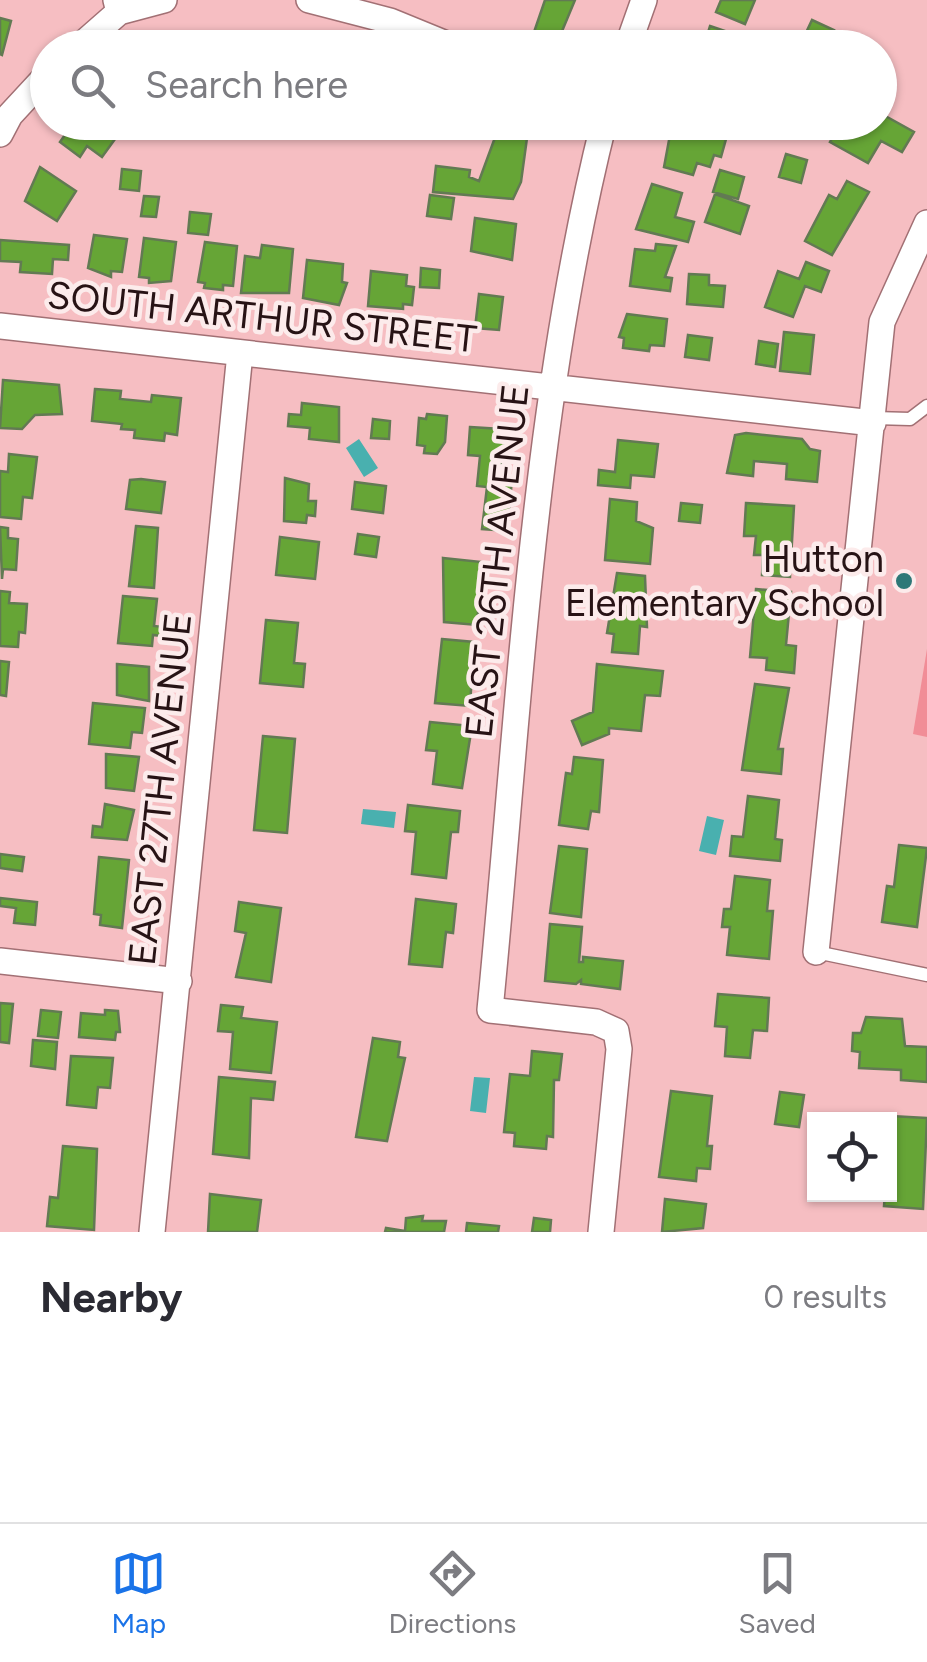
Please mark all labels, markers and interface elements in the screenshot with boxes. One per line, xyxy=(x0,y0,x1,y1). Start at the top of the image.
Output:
search box xyxy=(30,30,897,140)
icon: search xyxy=(65,58,120,113)
text: Search here xyxy=(145,62,348,108)
street label: SOUTH ARTHUR STREET xyxy=(45,272,479,362)
street label: EAST 26TH AVENUE xyxy=(456,382,538,740)
place label: Hutton Elementary School xyxy=(565,536,884,626)
marker: Hutton Elementary School xyxy=(893,570,915,592)
street label: EAST 27TH AVENUE xyxy=(119,610,201,968)
map controls xyxy=(807,1112,897,1202)
button: locate xyxy=(807,1112,897,1202)
text: Nearby xyxy=(40,1272,182,1323)
text: 0 results xyxy=(763,1278,887,1316)
tab: Map xyxy=(111,1546,166,1640)
tab: Directions xyxy=(389,1546,516,1640)
tab: Saved xyxy=(739,1546,816,1640)

